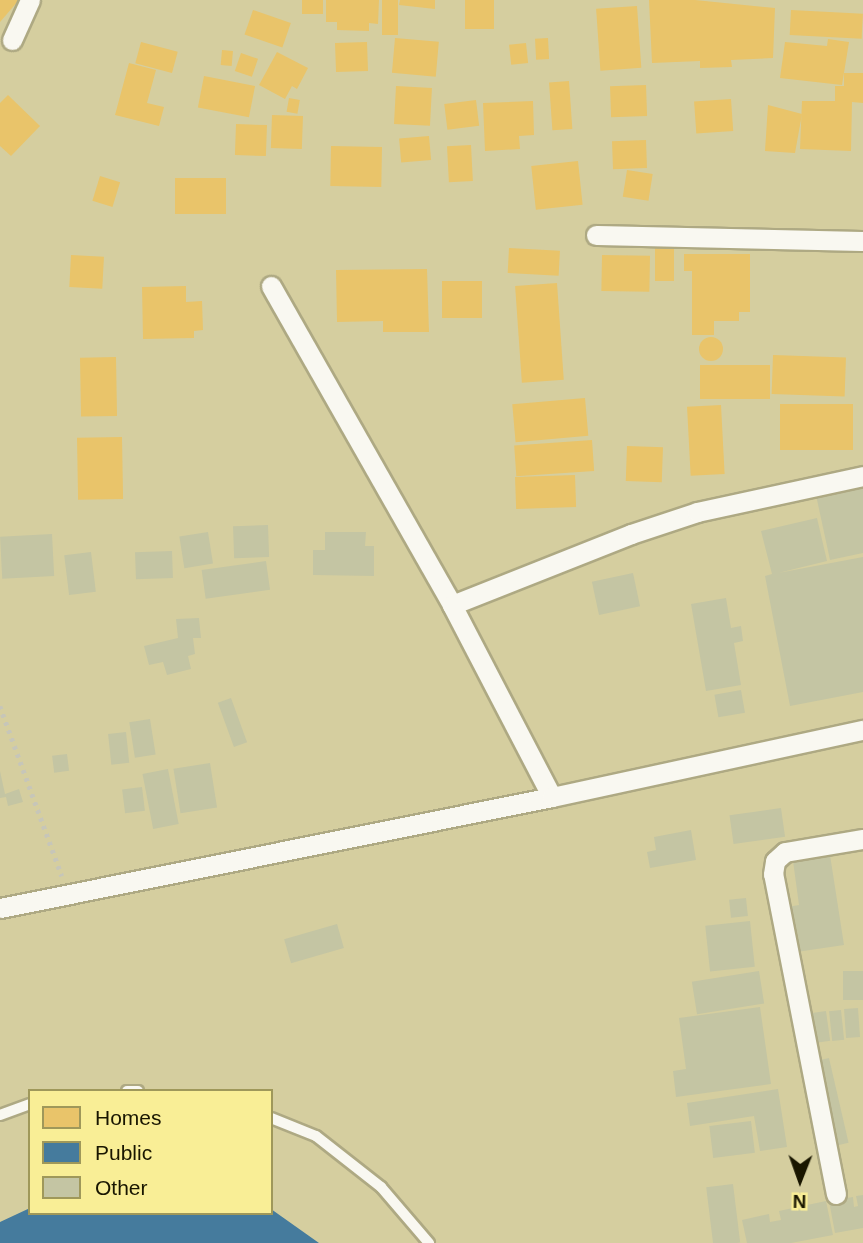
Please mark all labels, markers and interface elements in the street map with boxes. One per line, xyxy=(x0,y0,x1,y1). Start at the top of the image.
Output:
legend xyxy=(28,1089,273,1215)
text: Homes xyxy=(95,1106,162,1129)
text: Public xyxy=(95,1141,152,1164)
north arrow xyxy=(765,1145,835,1215)
text: Other xyxy=(95,1176,148,1199)
text: N xyxy=(793,1191,807,1212)

